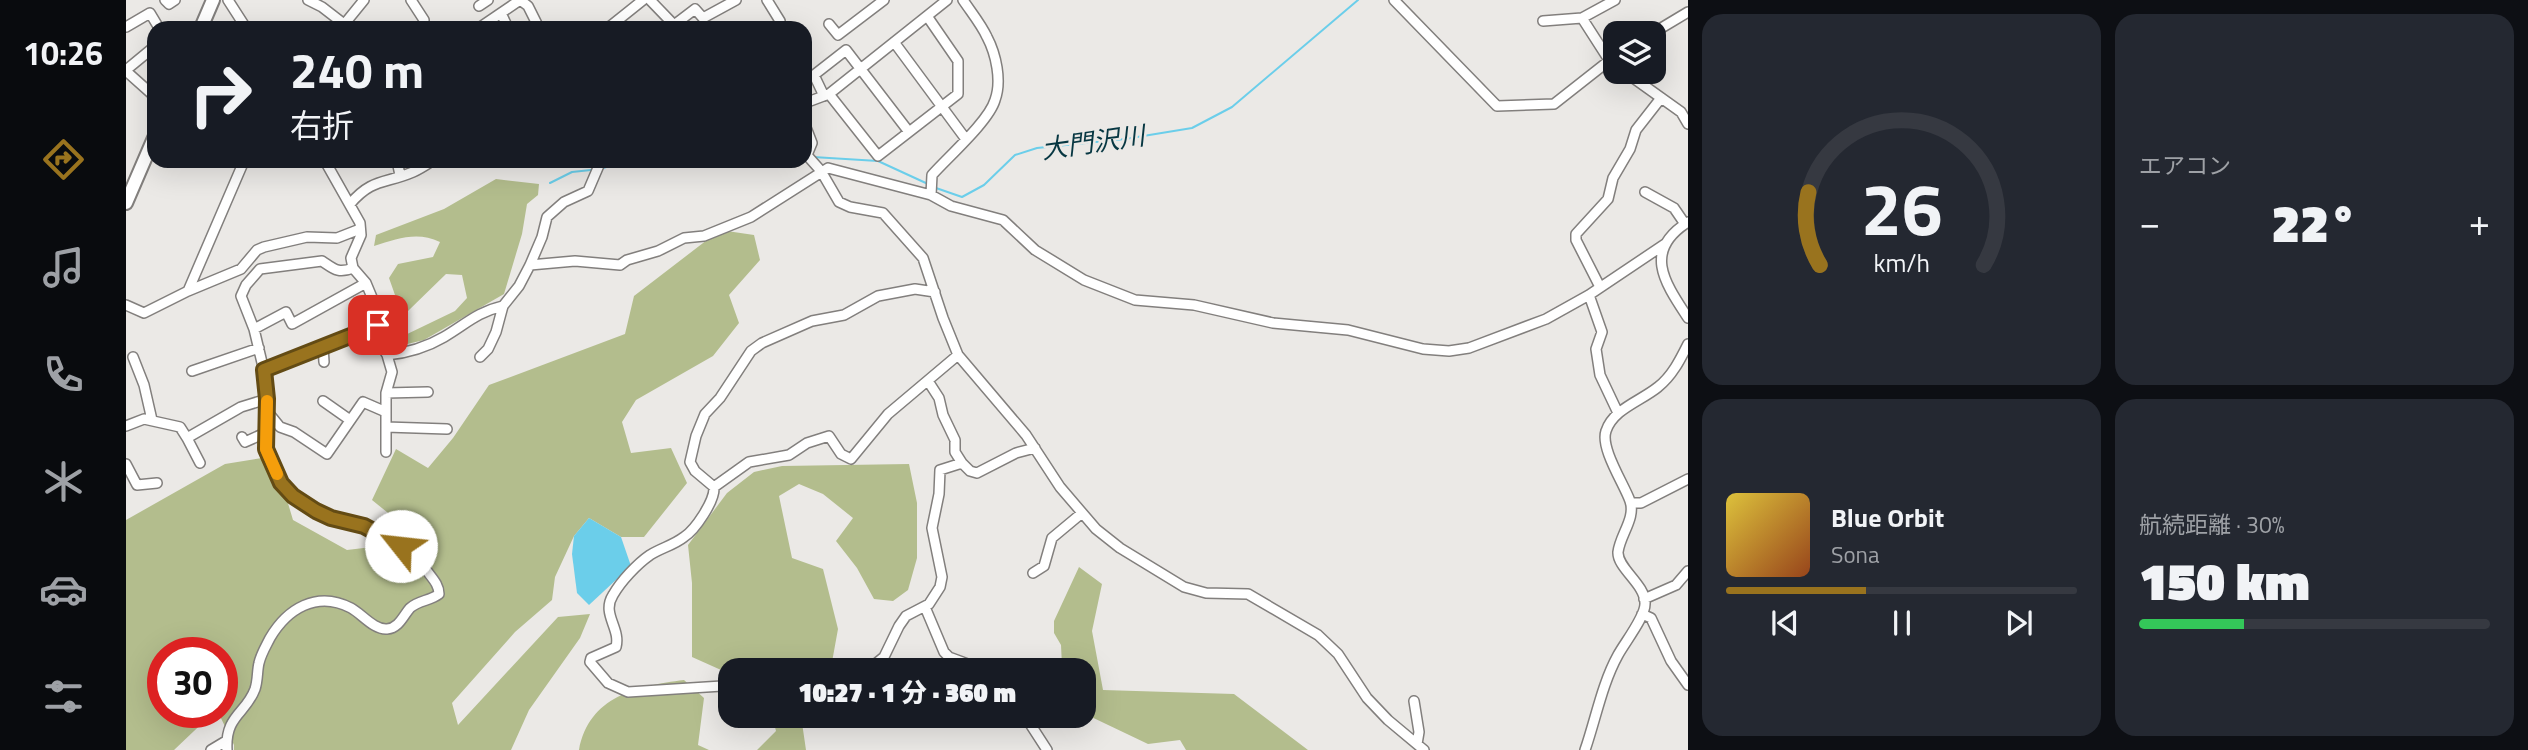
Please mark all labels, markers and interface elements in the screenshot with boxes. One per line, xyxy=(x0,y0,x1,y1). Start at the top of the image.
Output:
map controls xyxy=(1603,21,1666,84)
button: layers xyxy=(1603,21,1666,84)
text: 10:26 xyxy=(23,29,103,77)
text: 240 m xyxy=(290,32,424,107)
icon: right xyxy=(175,49,266,140)
text: 右折 xyxy=(290,101,354,149)
water label: 大門沢川 xyxy=(1039,115,1150,169)
icon: directions xyxy=(39,135,88,184)
text: エアコン xyxy=(2139,148,2231,183)
text: 26 xyxy=(1861,154,1942,264)
text: 22° xyxy=(2272,183,2357,262)
text: − xyxy=(2139,193,2160,251)
text: + xyxy=(2469,193,2490,251)
icon: music xyxy=(39,243,88,292)
text: km/h xyxy=(1873,244,1930,282)
pin xyxy=(348,295,408,355)
icon: arrive xyxy=(359,306,397,344)
icon: phone xyxy=(39,350,88,399)
icon: climate xyxy=(39,457,88,506)
text: Blue Orbit xyxy=(1831,498,1944,537)
text: 航続距離 · 30% xyxy=(2139,507,2285,542)
position arrow xyxy=(364,509,438,583)
text: Sona xyxy=(1831,537,1879,572)
text: 150 km xyxy=(2139,541,2310,620)
icon: car xyxy=(39,565,88,614)
icon: previous xyxy=(1766,604,1804,642)
icon: pause xyxy=(1883,604,1921,642)
icon: next xyxy=(2000,604,2038,642)
speed limit sign: 30 xyxy=(147,637,238,728)
icon: filters xyxy=(39,672,88,721)
text: 10:27 · 1 分 · 360 m xyxy=(798,673,1016,712)

